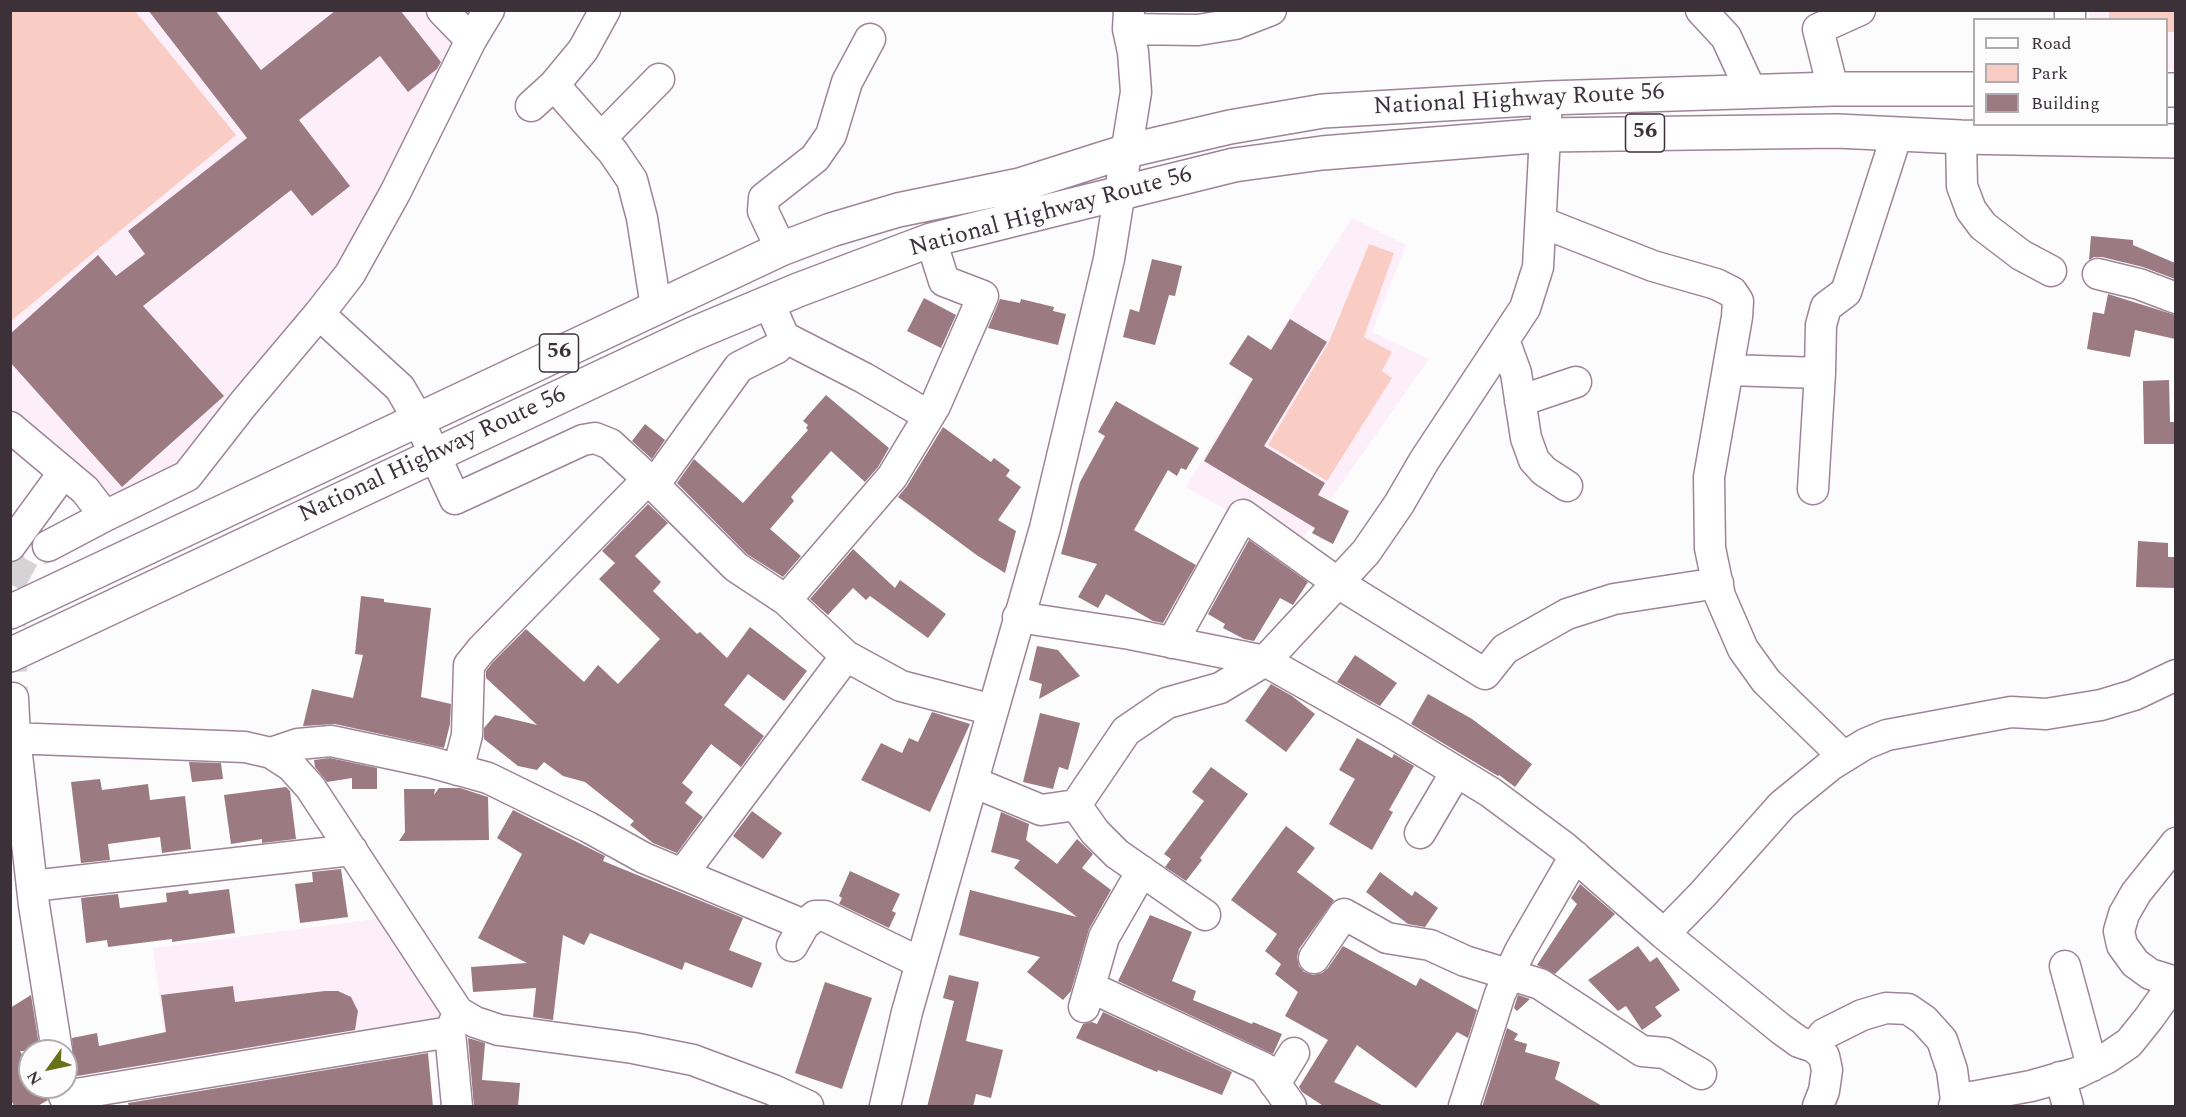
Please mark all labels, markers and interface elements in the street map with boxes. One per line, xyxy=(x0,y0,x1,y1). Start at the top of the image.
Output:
legend xyxy=(1973,18,2168,126)
text: Road xyxy=(2031,30,2072,57)
text: Park xyxy=(2031,60,2068,87)
street label: National Highway Route 56 xyxy=(1373,79,1665,123)
text: Building xyxy=(2031,90,2100,117)
road number: 56 xyxy=(1626,114,1664,152)
street label: National Highway Route 56 xyxy=(907,161,1195,265)
road number: 56 xyxy=(540,334,578,372)
street label: National Highway Route 56 xyxy=(295,381,571,531)
north arrow xyxy=(18,1039,78,1099)
text: N xyxy=(21,1066,48,1090)

